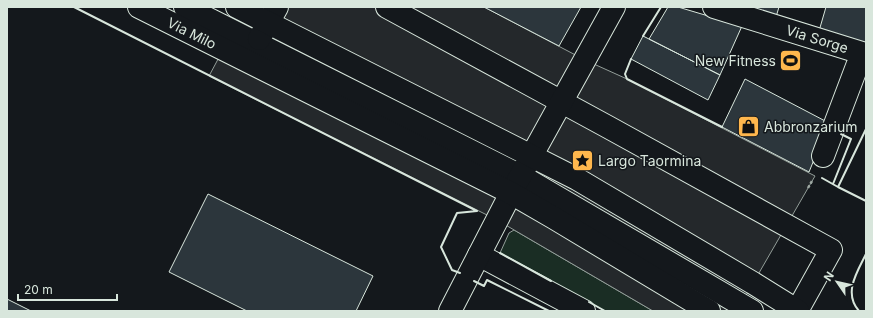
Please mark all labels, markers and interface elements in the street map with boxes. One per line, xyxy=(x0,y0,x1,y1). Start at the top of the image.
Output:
street label: Via Milo xyxy=(165,14,219,52)
street label: Via Sorge xyxy=(784,21,850,56)
sports icon: New Fitness xyxy=(778,48,804,74)
place label: New Fitness xyxy=(695,52,776,69)
shop icon: Abbronzarium xyxy=(735,114,761,140)
place label: Abbronzarium xyxy=(764,118,858,135)
place icon: Largo Taormina xyxy=(569,148,595,174)
place label: Largo Taormina xyxy=(598,152,701,169)
north arrow xyxy=(817,262,857,302)
text: N xyxy=(821,269,837,284)
scale bar xyxy=(18,276,117,302)
text: 20 m xyxy=(24,282,53,297)

